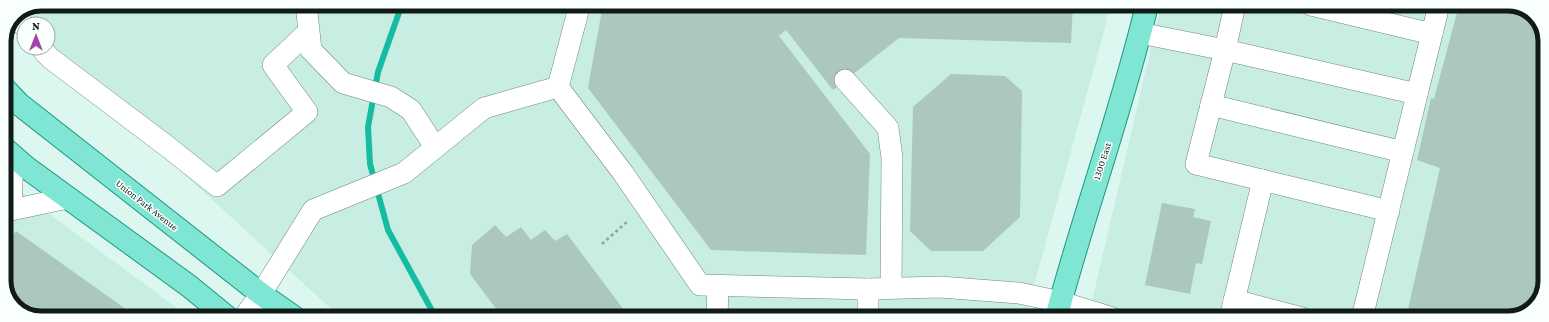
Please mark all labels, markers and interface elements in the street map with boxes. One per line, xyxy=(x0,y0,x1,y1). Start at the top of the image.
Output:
north arrow xyxy=(16,16,56,56)
text: N xyxy=(32,20,40,32)
street label: 1300 East xyxy=(1091,140,1113,181)
street label: Union Park Avenue xyxy=(114,177,181,233)

